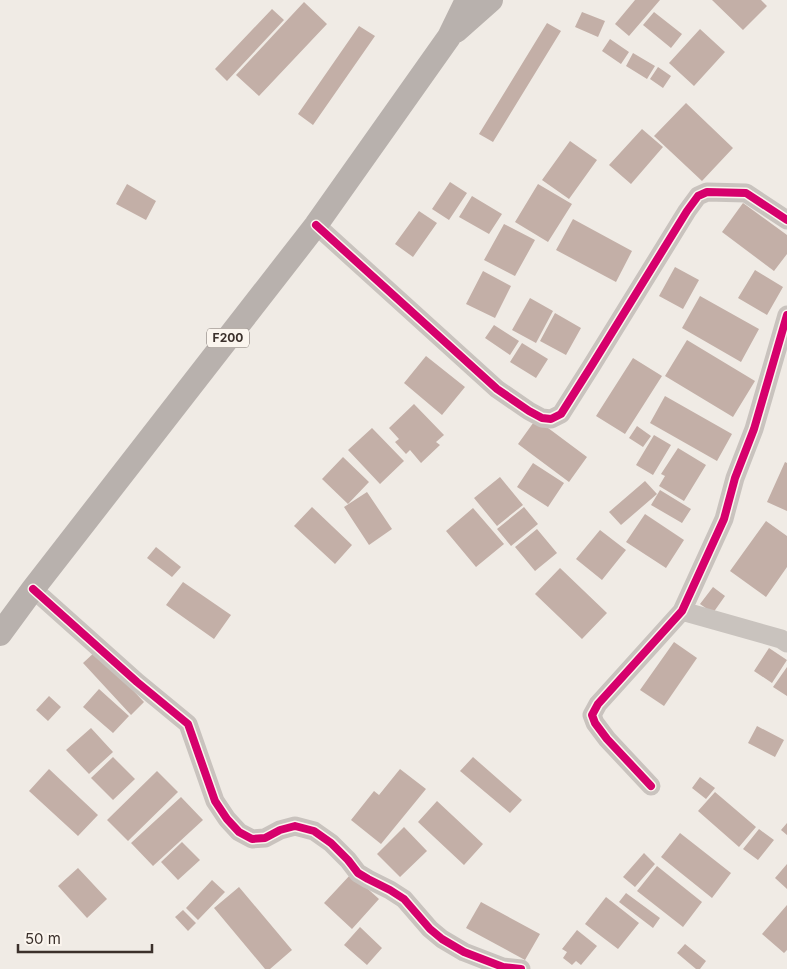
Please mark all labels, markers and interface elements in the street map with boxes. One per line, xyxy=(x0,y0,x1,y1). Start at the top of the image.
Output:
road number: F200 xyxy=(207,328,249,348)
scale bar xyxy=(18,922,151,954)
text: 50 m xyxy=(25,929,61,948)

